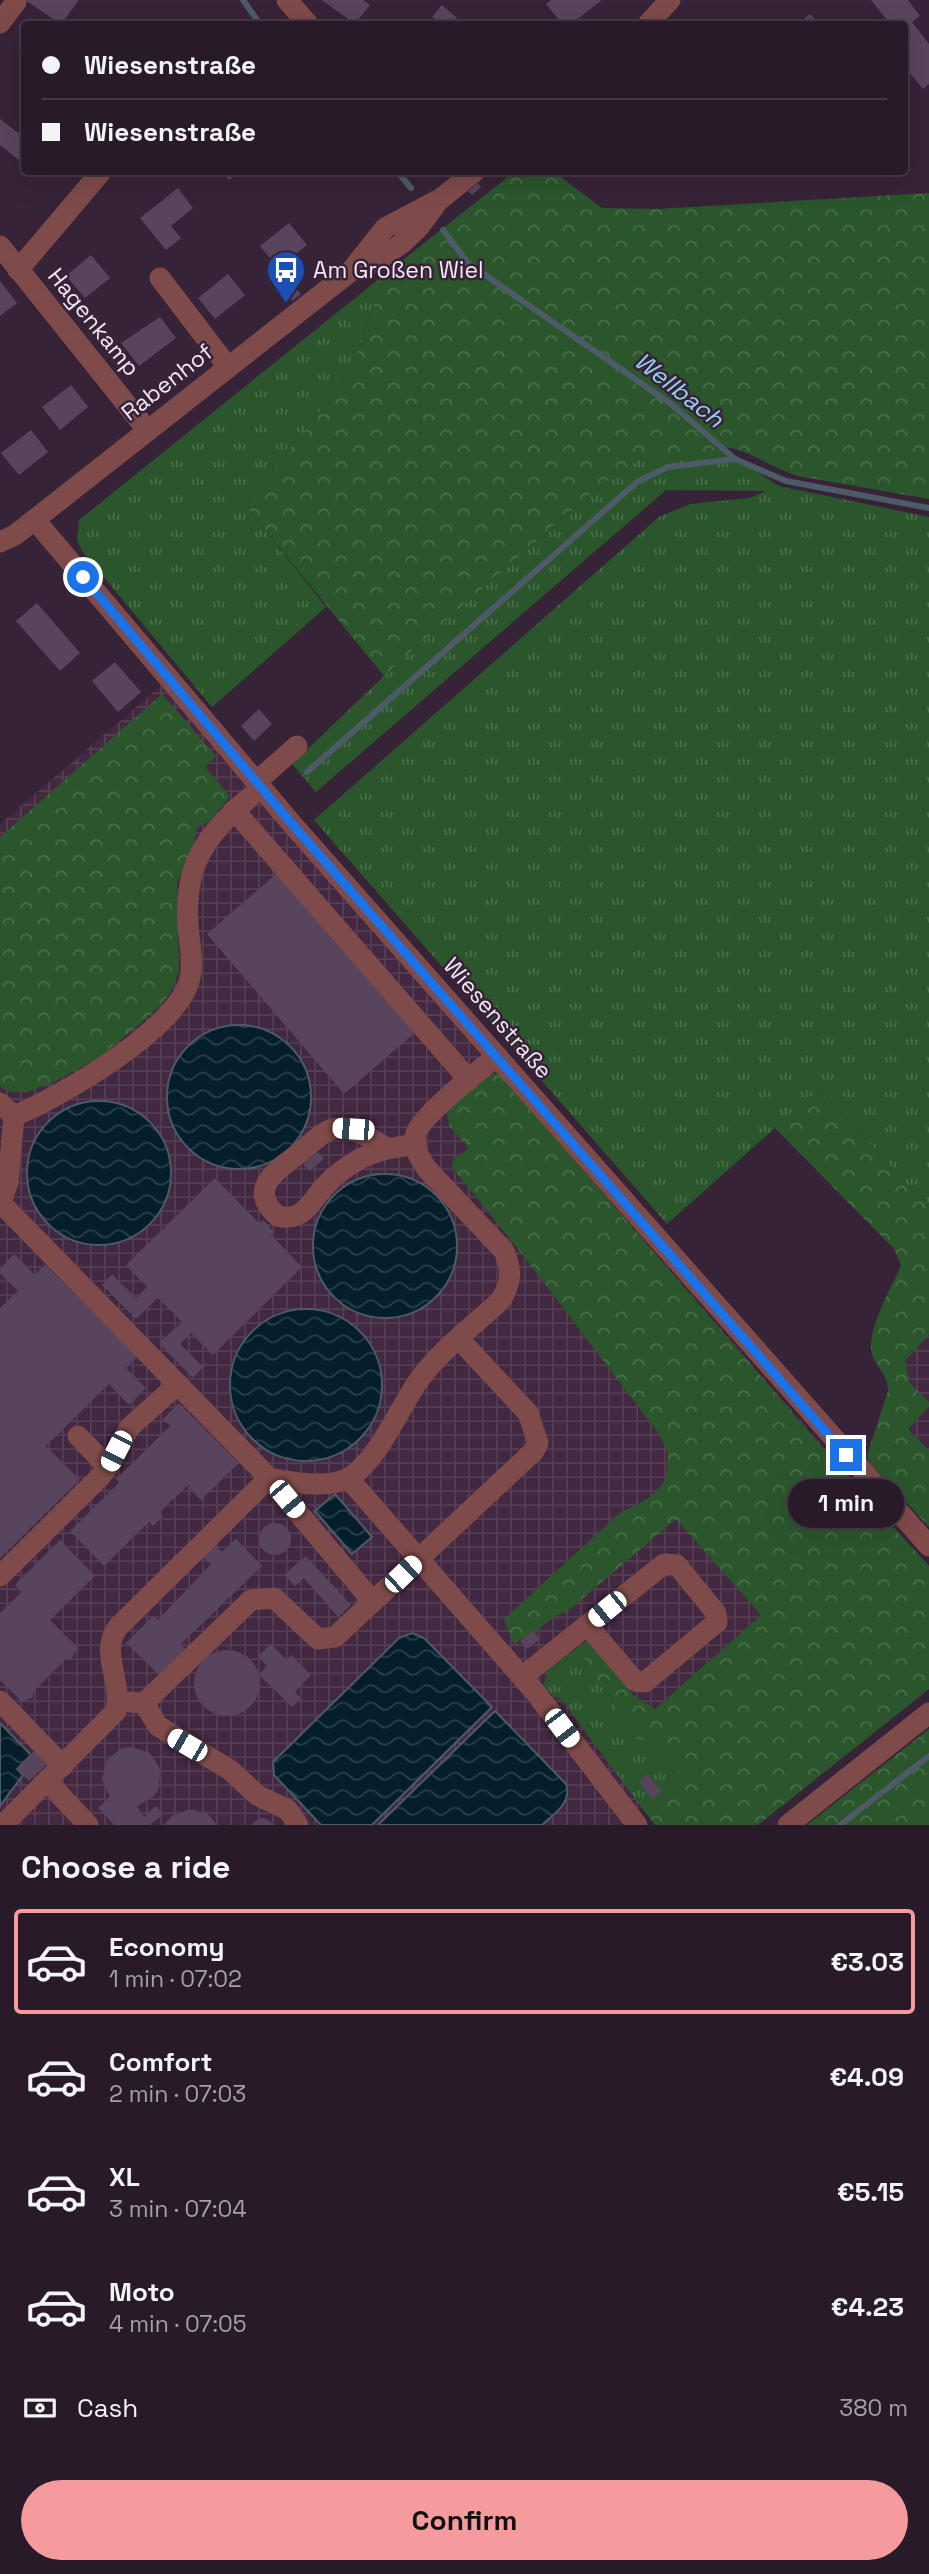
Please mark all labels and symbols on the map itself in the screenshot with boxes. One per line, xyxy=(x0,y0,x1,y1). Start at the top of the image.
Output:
bus stop icon: Am Großen Wiel xyxy=(265,249,307,304)
place label: Am Großen Wiel xyxy=(313,255,484,285)
street label: Hagenkamp xyxy=(41,262,147,382)
street label: Rabenhof xyxy=(115,337,219,427)
water label: Wellbach xyxy=(629,345,731,435)
route start xyxy=(67,561,99,593)
street label: Wiesenstraße xyxy=(437,951,559,1085)
car xyxy=(332,1117,375,1141)
car xyxy=(98,1428,135,1474)
route end xyxy=(830,1439,862,1471)
car xyxy=(266,1476,309,1522)
callout: 1 min xyxy=(788,1480,904,1528)
car xyxy=(381,1552,426,1596)
car xyxy=(585,1588,630,1630)
car xyxy=(541,1705,584,1751)
car xyxy=(164,1725,211,1765)

